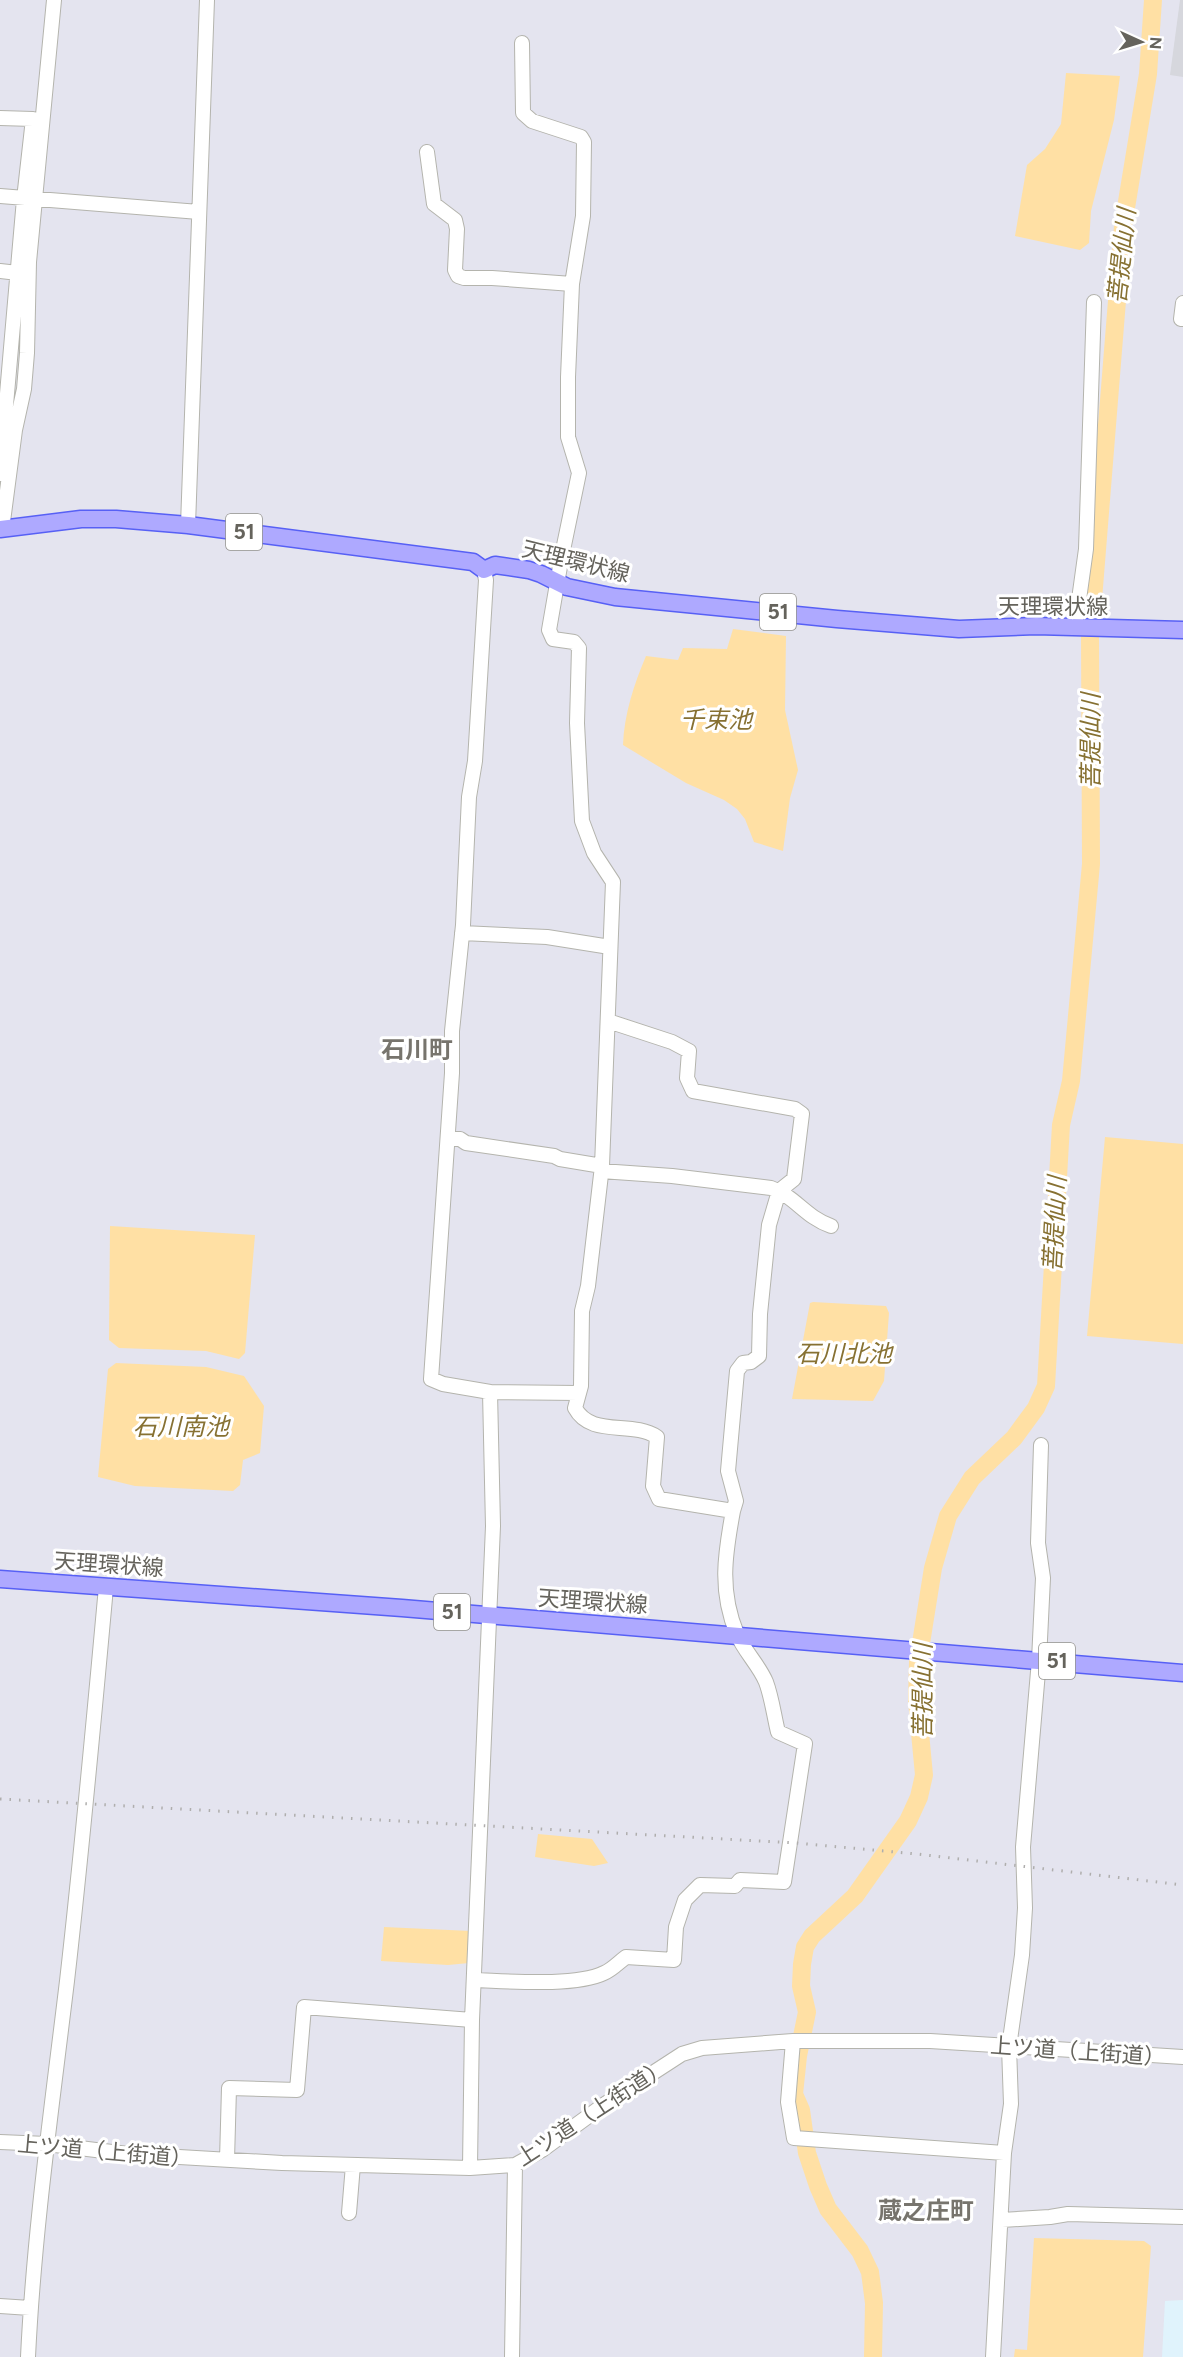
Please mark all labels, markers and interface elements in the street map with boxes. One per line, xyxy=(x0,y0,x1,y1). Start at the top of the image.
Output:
north arrow xyxy=(1111,12,1171,72)
text: N xyxy=(1146,36,1165,50)
water label: 菩提仙川 xyxy=(1102,204,1141,305)
road number: 51 xyxy=(226,514,262,550)
street label: 天理環状線 xyxy=(519,535,633,588)
street label: 天理環状線 xyxy=(998,593,1108,620)
road number: 51 xyxy=(760,594,796,630)
water label: 菩提仙川 xyxy=(1076,690,1105,789)
water label: 千束池 xyxy=(680,705,754,734)
district label: 石川町 xyxy=(381,1035,453,1064)
water label: 菩提仙川 xyxy=(1038,1172,1072,1273)
water label: 石川北池 xyxy=(796,1339,894,1368)
water label: 石川南池 xyxy=(133,1412,231,1441)
street label: 天理環状線 xyxy=(53,1547,165,1582)
street label: 天理環状線 xyxy=(537,1584,649,1619)
road number: 51 xyxy=(434,1594,470,1630)
water label: 菩提仙川 xyxy=(908,1640,937,1739)
road number: 51 xyxy=(1039,1643,1075,1679)
street label: 上ツ道（上街道） xyxy=(989,2032,1167,2071)
street label: 上ツ道（上街道） xyxy=(511,2053,673,2172)
street label: 上ツ道（上街道） xyxy=(16,2130,194,2173)
district label: 蔵之庄町 xyxy=(878,2196,974,2225)

